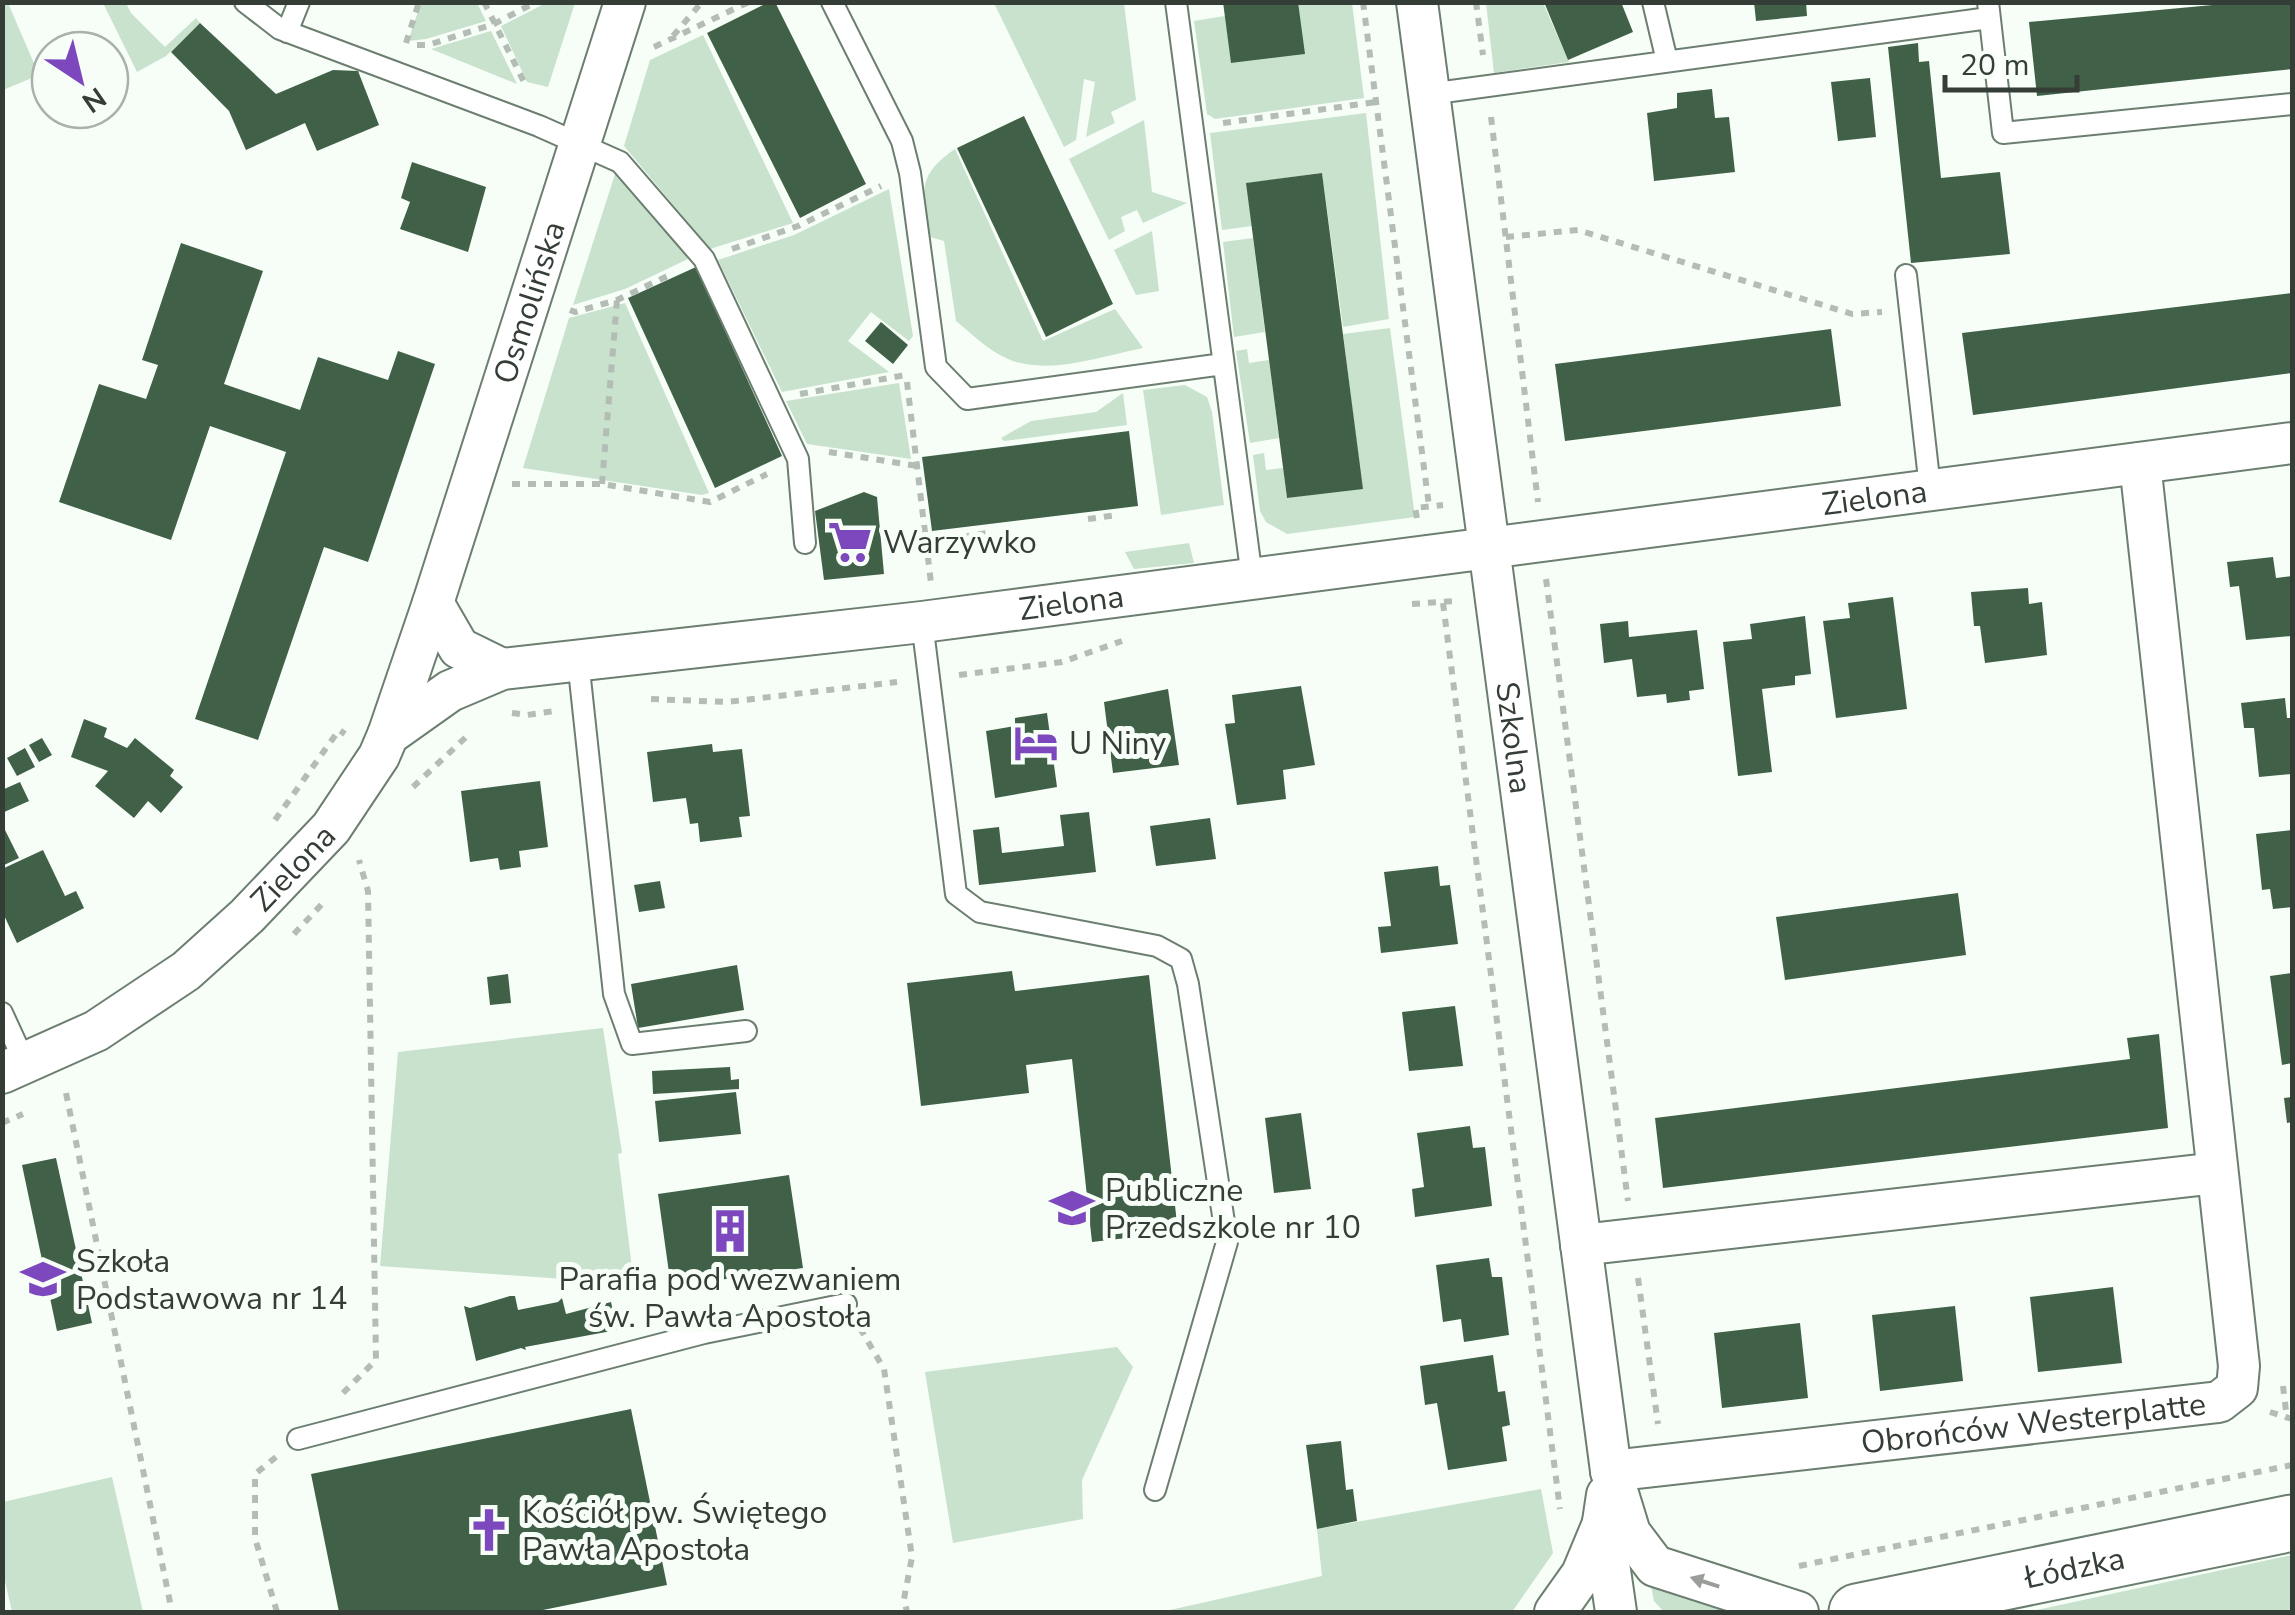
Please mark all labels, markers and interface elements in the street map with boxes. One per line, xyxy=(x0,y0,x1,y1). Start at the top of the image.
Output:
north arrow xyxy=(30,30,130,130)
scale bar xyxy=(1945,30,2078,92)
text: 20 m xyxy=(1960,45,2029,86)
text: N xyxy=(74,78,113,121)
street label: Osmolińska xyxy=(483,216,575,389)
street label: Zielona xyxy=(1819,469,1930,526)
supermarket icon: Warzywko xyxy=(826,518,874,566)
place label: Warzywko xyxy=(883,521,1037,564)
street label: Zielona xyxy=(1016,574,1126,631)
street label: Szkolna xyxy=(1485,679,1543,796)
hotel icon: U Niny xyxy=(1012,719,1060,767)
place label: U Niny xyxy=(1069,722,1167,765)
street label: Zielona xyxy=(241,815,345,921)
place label: Publiczne Przedszkole nr 10 xyxy=(1105,1169,1361,1249)
school or university icon: Publiczne Przedszkole nr 10 xyxy=(1048,1184,1096,1232)
building icon: Parafia pod wezwaniem św. Pawła Apostoła xyxy=(706,1207,754,1255)
place label: Szkoła Podstawowa nr 14 xyxy=(76,1240,348,1320)
school or university icon: Szkoła Podstawowa nr 14 xyxy=(19,1255,67,1303)
place label: Parafia pod wezwaniem św. Pawła Apostoła xyxy=(559,1258,901,1338)
street label: Obrońców Westerplatte xyxy=(1859,1382,2208,1464)
place label: Kościół pw. Świętego Pawła Apostoła xyxy=(522,1491,827,1571)
church icon: Kościół pw. Świętego Pawła Apostoła xyxy=(465,1506,513,1554)
street label: Łódzka xyxy=(2020,1536,2128,1599)
one-way arrow xyxy=(1690,1574,1720,1589)

